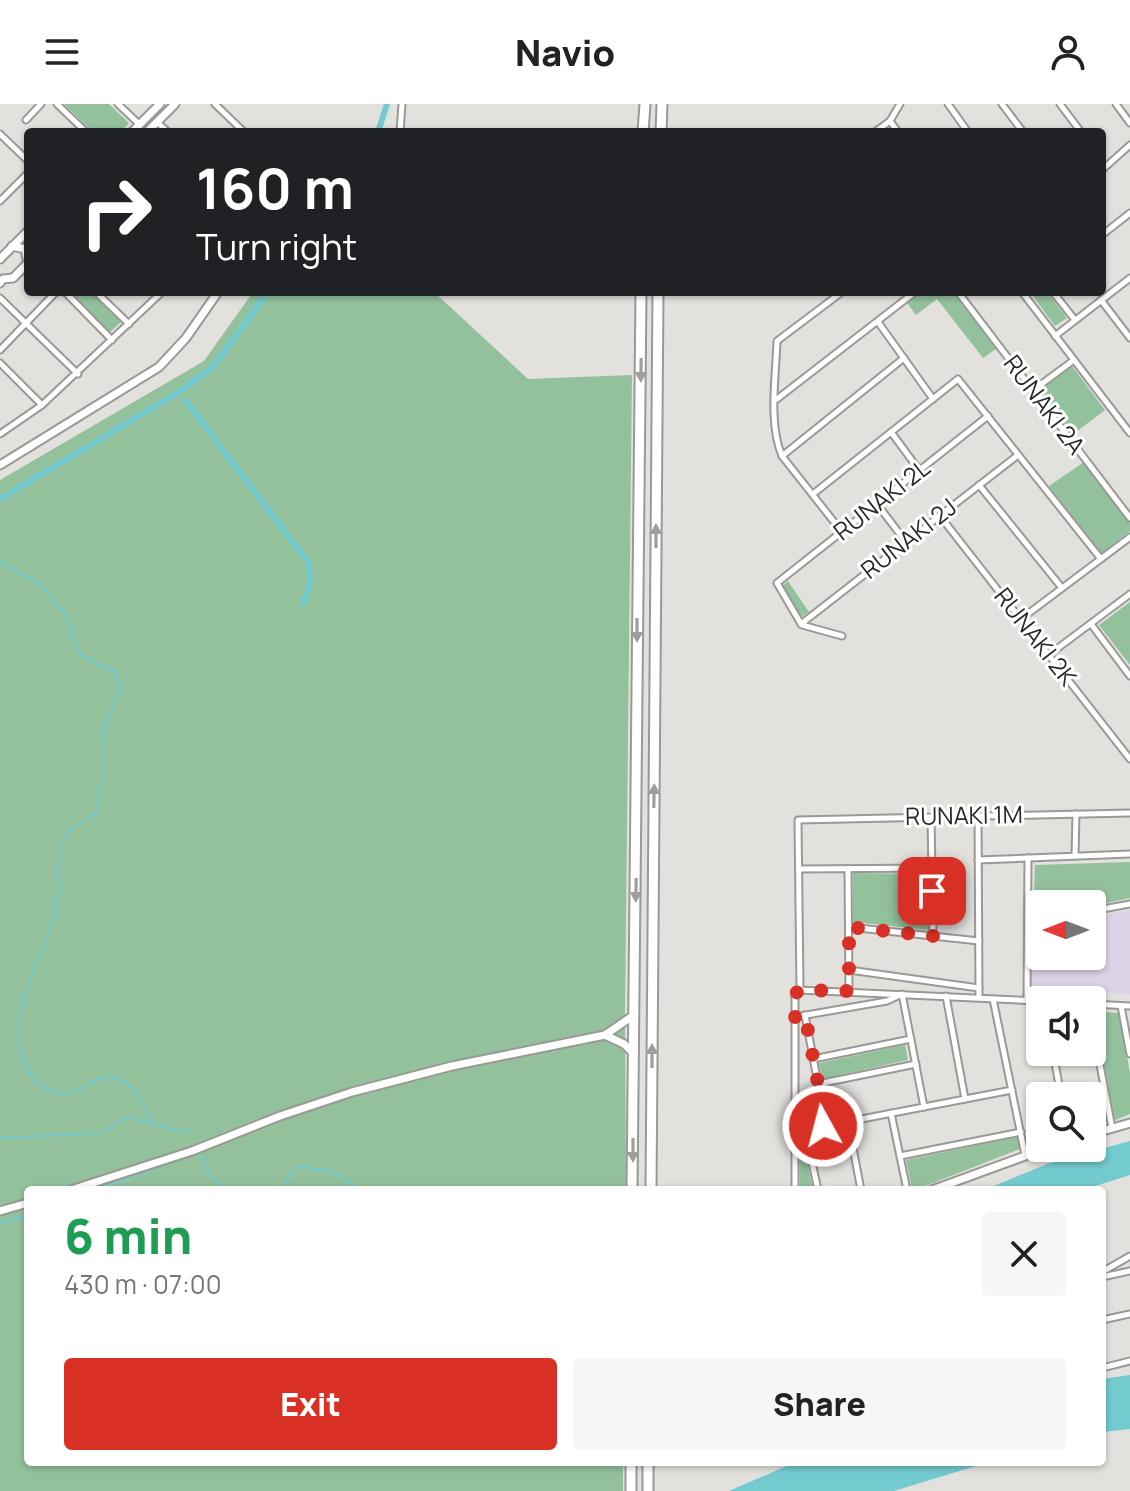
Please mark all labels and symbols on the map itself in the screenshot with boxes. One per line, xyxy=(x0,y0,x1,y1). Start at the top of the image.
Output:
street label: RUNAKI 2A xyxy=(997,348,1093,461)
one-way arrow xyxy=(635,358,647,383)
street label: RUNAKI 2L xyxy=(826,451,936,547)
street label: RUNAKI 2J xyxy=(853,490,963,586)
one-way arrow xyxy=(650,523,662,548)
street label: RUNAKI 2K xyxy=(987,580,1085,693)
one-way arrow xyxy=(631,618,643,643)
one-way arrow xyxy=(648,783,660,808)
street label: RUNAKI 1M xyxy=(905,797,1023,832)
pin xyxy=(898,857,966,925)
one-way arrow xyxy=(629,878,642,903)
north arrow xyxy=(1026,890,1106,970)
one-way arrow xyxy=(646,1043,658,1068)
position arrow xyxy=(781,1084,865,1168)
one-way arrow xyxy=(627,1138,639,1163)

